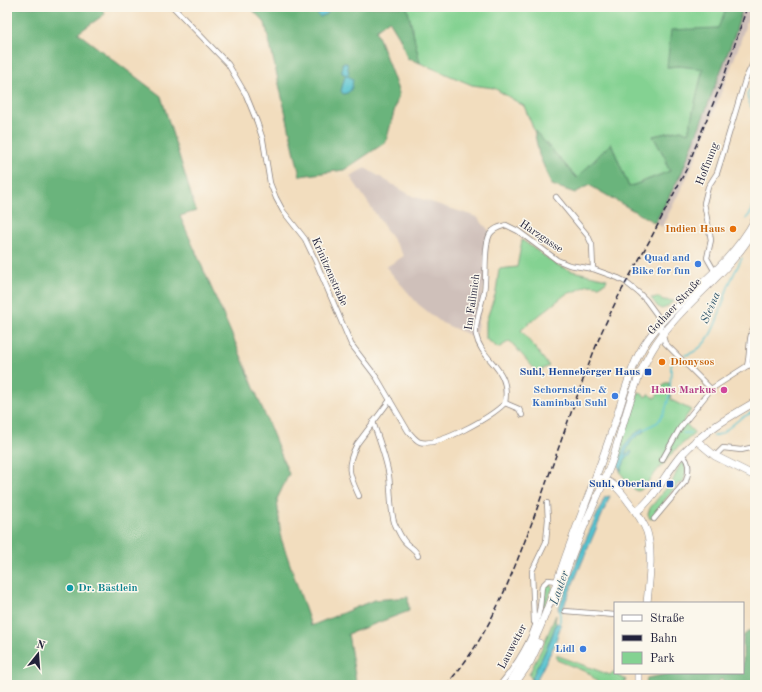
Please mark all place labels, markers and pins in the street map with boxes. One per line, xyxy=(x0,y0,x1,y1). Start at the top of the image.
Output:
place label: Indien Haus xyxy=(665,224,725,235)
marker: Indien Haus xyxy=(728,224,738,234)
place label: Quad and Bike for fun xyxy=(631,253,690,277)
marker: Quad and Bike for fun xyxy=(693,259,703,269)
marker: Dionysos xyxy=(657,357,667,367)
place label: Dionysos xyxy=(670,357,715,368)
place label: Suhl, Henneberger Haus xyxy=(519,367,640,378)
marker: Suhl, Henneberger Haus xyxy=(643,367,653,377)
place label: Schornstein- & Kaminbau Suhl xyxy=(532,385,608,409)
place label: Haus Markus xyxy=(650,385,716,396)
marker: Haus Markus xyxy=(719,385,729,395)
marker: Schornstein- & Kaminbau Suhl xyxy=(610,391,620,401)
place label: Suhl, Oberland xyxy=(589,479,662,490)
marker: Suhl, Oberland xyxy=(665,479,675,489)
marker: Dr. Bästlein xyxy=(65,583,75,593)
place label: Dr. Bästlein xyxy=(78,583,138,594)
place label: Lidl xyxy=(555,644,576,655)
marker: Lidl xyxy=(578,644,588,654)

